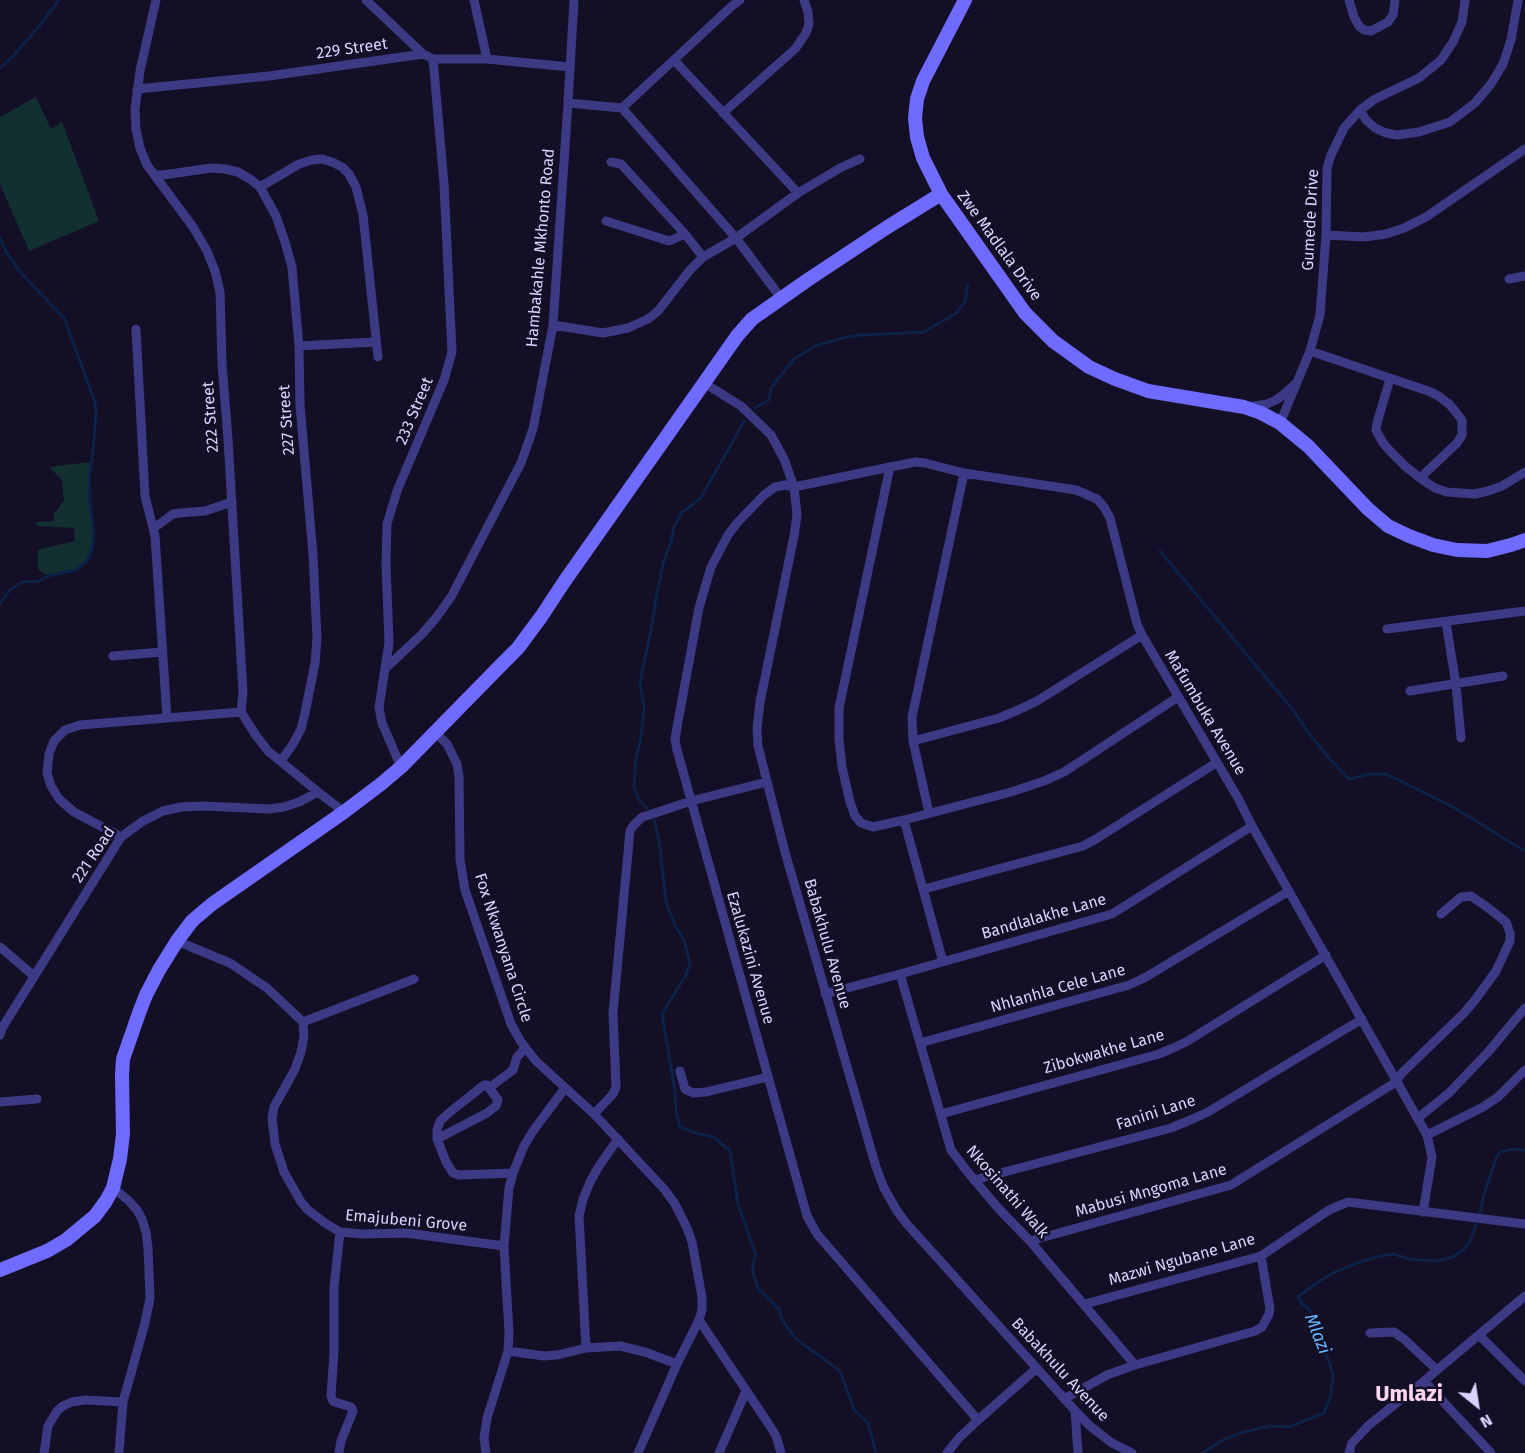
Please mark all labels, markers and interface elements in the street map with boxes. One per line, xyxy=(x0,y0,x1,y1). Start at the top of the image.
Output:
street label: 229 Street xyxy=(315,35,389,63)
street label: Hambakahle Mkhonto Road xyxy=(523,148,559,348)
street label: Gumede Drive xyxy=(1299,169,1323,271)
street label: Zwe Madlala Drive xyxy=(953,187,1045,305)
street label: 233 Street xyxy=(392,374,438,448)
street label: 222 Street xyxy=(199,381,223,453)
street label: 227 Street xyxy=(275,384,299,456)
street label: Mafumbuka Avenue xyxy=(1160,647,1250,779)
street label: 221 Road xyxy=(68,823,120,887)
street label: Fox Nkwanyana Circle xyxy=(470,871,536,1025)
street label: Babakhulu Avenue xyxy=(799,877,855,1011)
street label: Ezalukazini Avenue xyxy=(722,889,778,1027)
street label: Bandlalakhe Lane xyxy=(979,890,1109,944)
street label: Nhlanhla Cele Lane xyxy=(988,961,1128,1017)
street label: Zibokwakhe Lane xyxy=(1041,1026,1167,1078)
street label: Fanini Lane xyxy=(1114,1091,1198,1135)
street label: Nkosinathi Walk xyxy=(962,1142,1052,1242)
street label: Mabusi Mngoma Lane xyxy=(1073,1160,1229,1222)
street label: Emajubeni Grove xyxy=(344,1206,468,1236)
street label: Mazwi Ngubane Lane xyxy=(1106,1230,1258,1290)
water label: Mlazi xyxy=(1299,1310,1335,1358)
street label: Babakhulu Avenue xyxy=(1007,1314,1113,1426)
north arrow xyxy=(1447,1375,1507,1435)
district label: Umlazi xyxy=(1375,1382,1443,1408)
text: N xyxy=(1477,1410,1496,1432)

